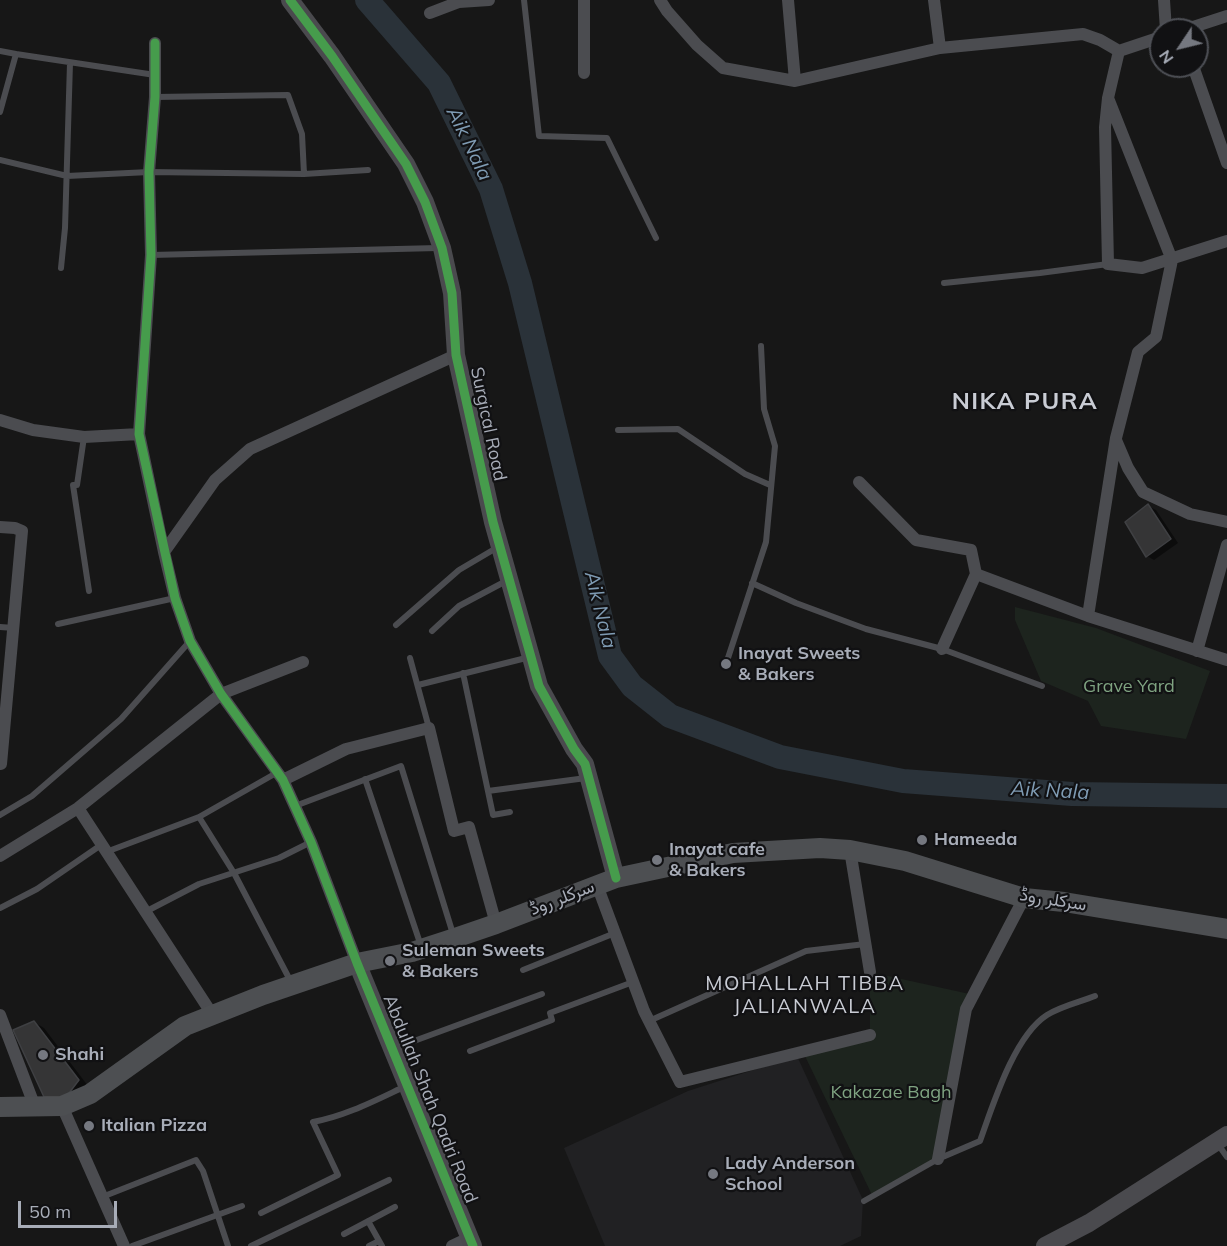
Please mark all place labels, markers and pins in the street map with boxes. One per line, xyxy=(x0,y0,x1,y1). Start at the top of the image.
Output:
place label: Inayat Sweets & Bakers xyxy=(738,643,860,686)
marker: Inayat Sweets & Bakers xyxy=(719,657,733,671)
place label: Hameeda xyxy=(934,829,1017,851)
marker: Hameeda xyxy=(915,833,929,847)
place label: Inayat cafe & Bakers xyxy=(669,839,765,882)
marker: Inayat cafe & Bakers xyxy=(650,853,664,867)
place label: Suleman Sweets & Bakers xyxy=(402,940,545,982)
marker: Suleman Sweets & Bakers xyxy=(383,954,397,968)
place label: Shahi xyxy=(55,1044,104,1066)
marker: Shahi xyxy=(36,1048,50,1062)
place label: Italian Pizza xyxy=(101,1115,207,1137)
marker: Italian Pizza xyxy=(82,1119,96,1133)
place label: Lady Anderson School xyxy=(725,1153,855,1196)
marker: Lady Anderson School xyxy=(706,1167,720,1181)

